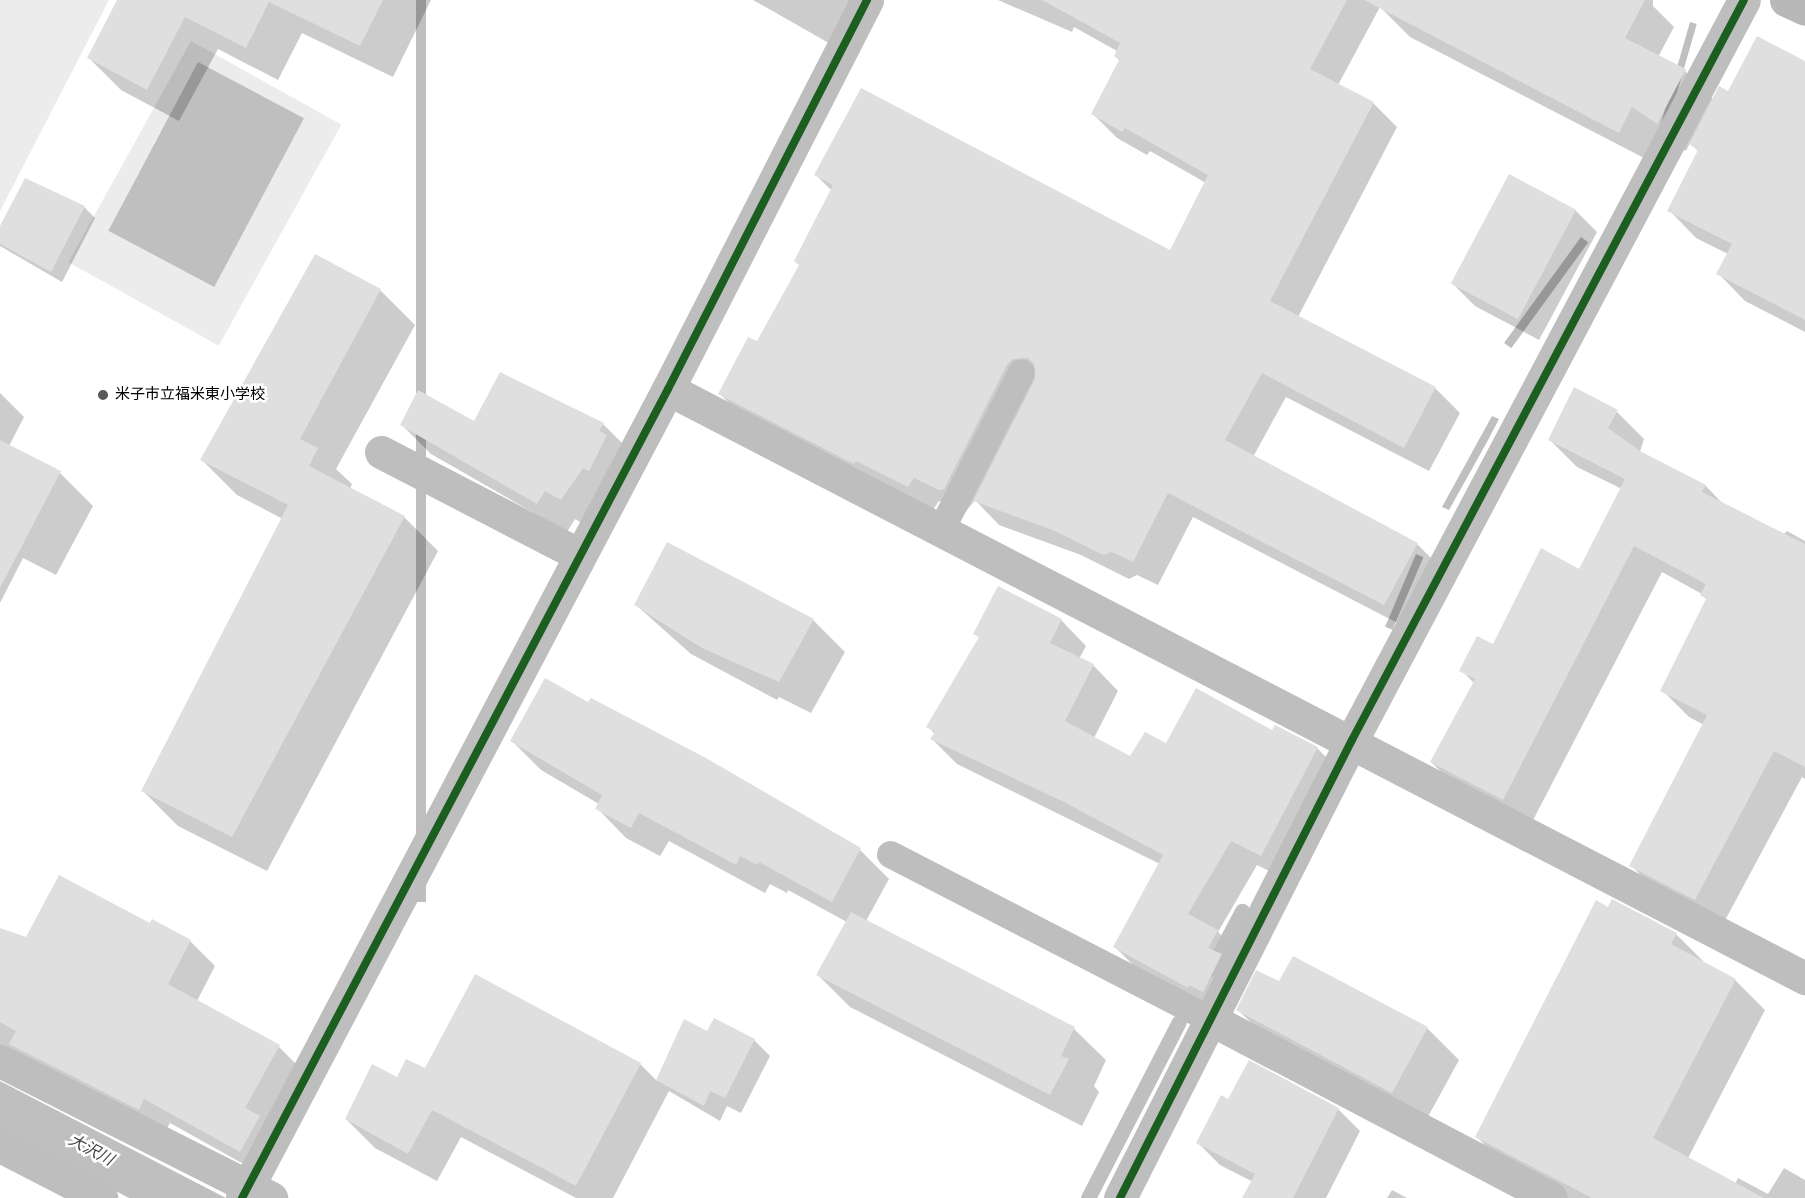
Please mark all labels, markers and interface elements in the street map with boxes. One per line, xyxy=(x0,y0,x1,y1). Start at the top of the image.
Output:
place label: 米子市立福米東小学校 xyxy=(115,386,265,404)
marker: 米子市立福米東小学校 xyxy=(96,388,110,402)
water label: 大沢川 xyxy=(65,1130,117,1170)

